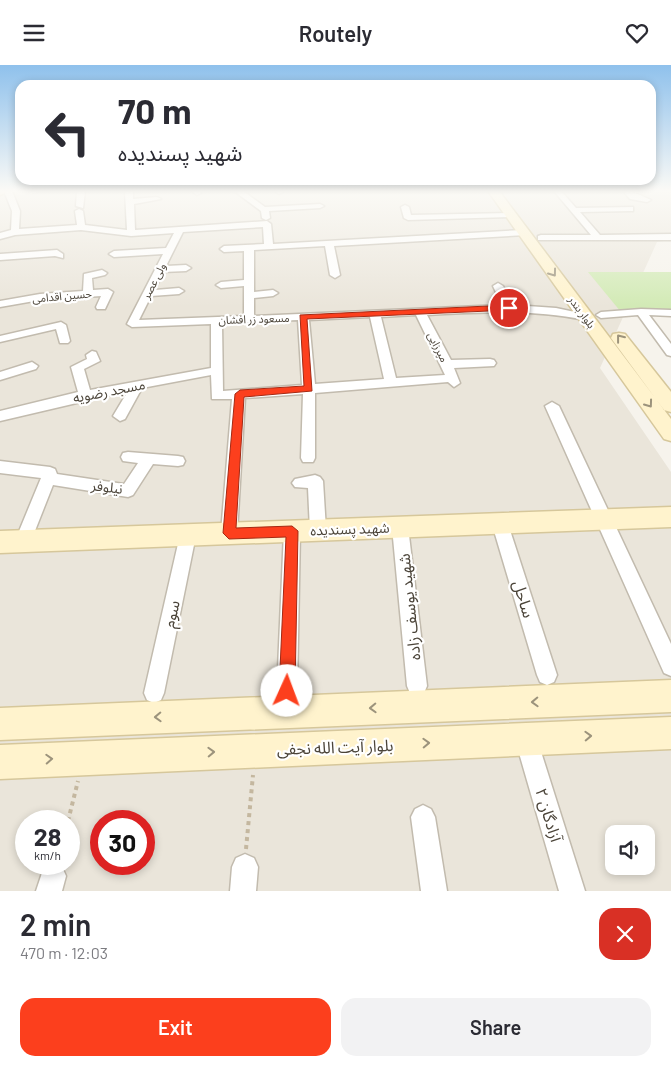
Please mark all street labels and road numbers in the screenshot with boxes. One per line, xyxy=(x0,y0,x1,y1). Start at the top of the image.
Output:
street label: ولی عصر xyxy=(139,261,169,302)
street label: حسین اقدامی xyxy=(31,286,93,306)
street label: بلوار بندر xyxy=(565,292,599,331)
street label: مسعود زر افشان xyxy=(218,311,290,327)
street label: میرزایی xyxy=(424,330,452,365)
street label: مسجد رضویه xyxy=(71,375,147,407)
street label: نیلوفر xyxy=(89,476,124,498)
street label: شهید پسندیده xyxy=(310,519,390,540)
street label: شهید یوسف زاده xyxy=(393,553,425,661)
street label: ساحل xyxy=(509,578,539,620)
street label: سوم xyxy=(158,598,187,630)
street label: بلوار آیت الله نجفی xyxy=(276,735,394,759)
street label: آزادگان ۲ xyxy=(531,786,567,846)

